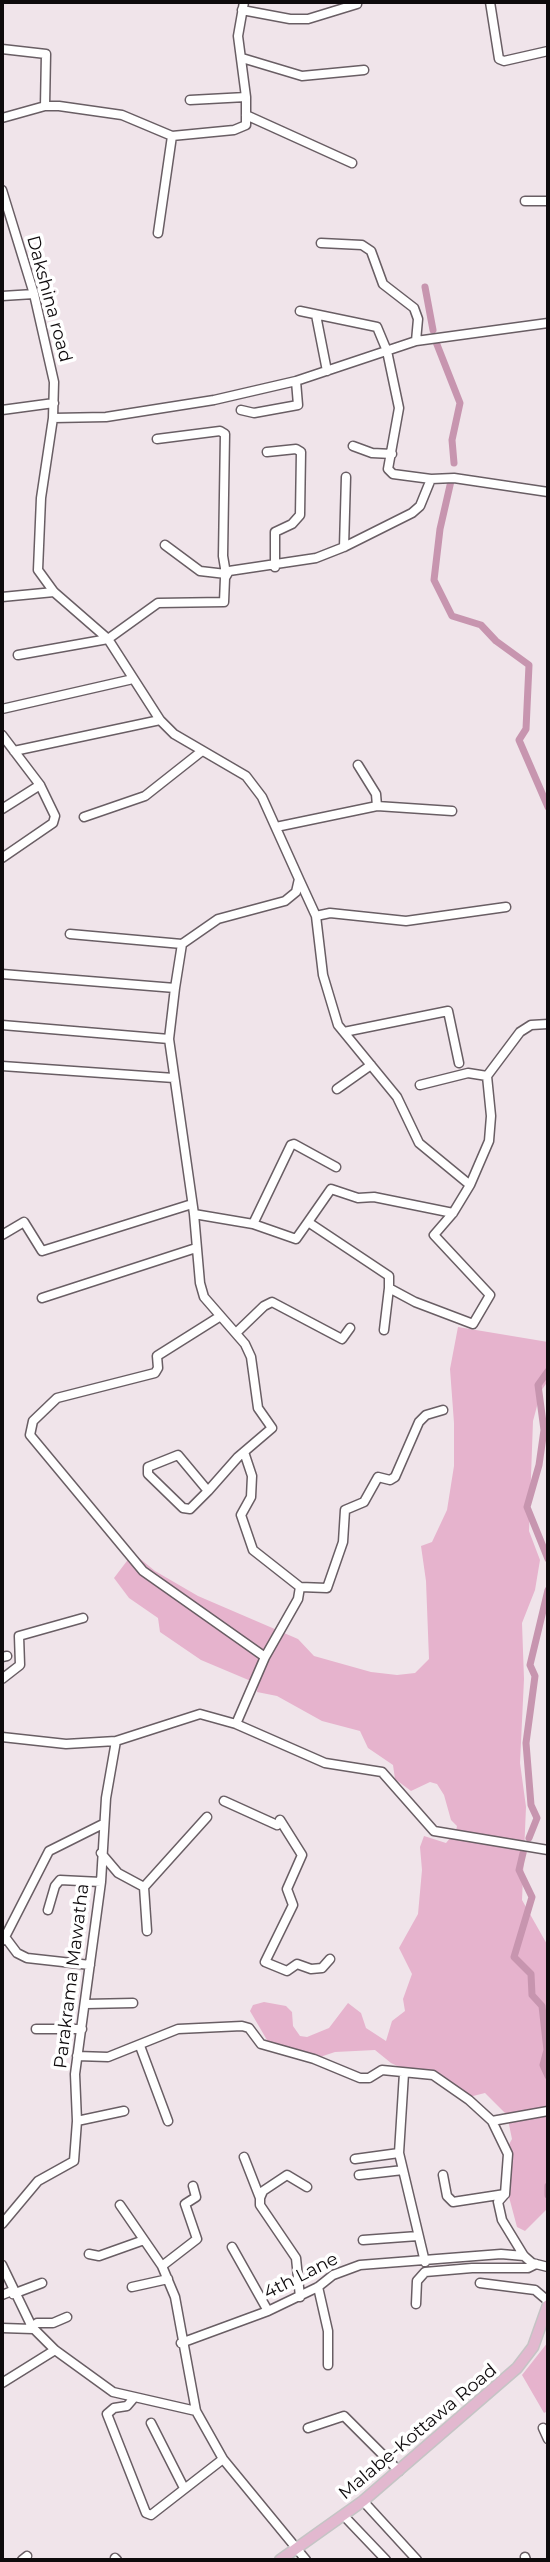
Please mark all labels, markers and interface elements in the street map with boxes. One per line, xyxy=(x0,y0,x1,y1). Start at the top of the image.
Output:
street label: Dakshina road xyxy=(22,233,76,365)
street label: Parakrama Mawatha xyxy=(50,1882,94,2070)
street label: 4th Lane xyxy=(260,2248,342,2304)
street label: Malabe-Kottawa Road xyxy=(335,2360,501,2504)

